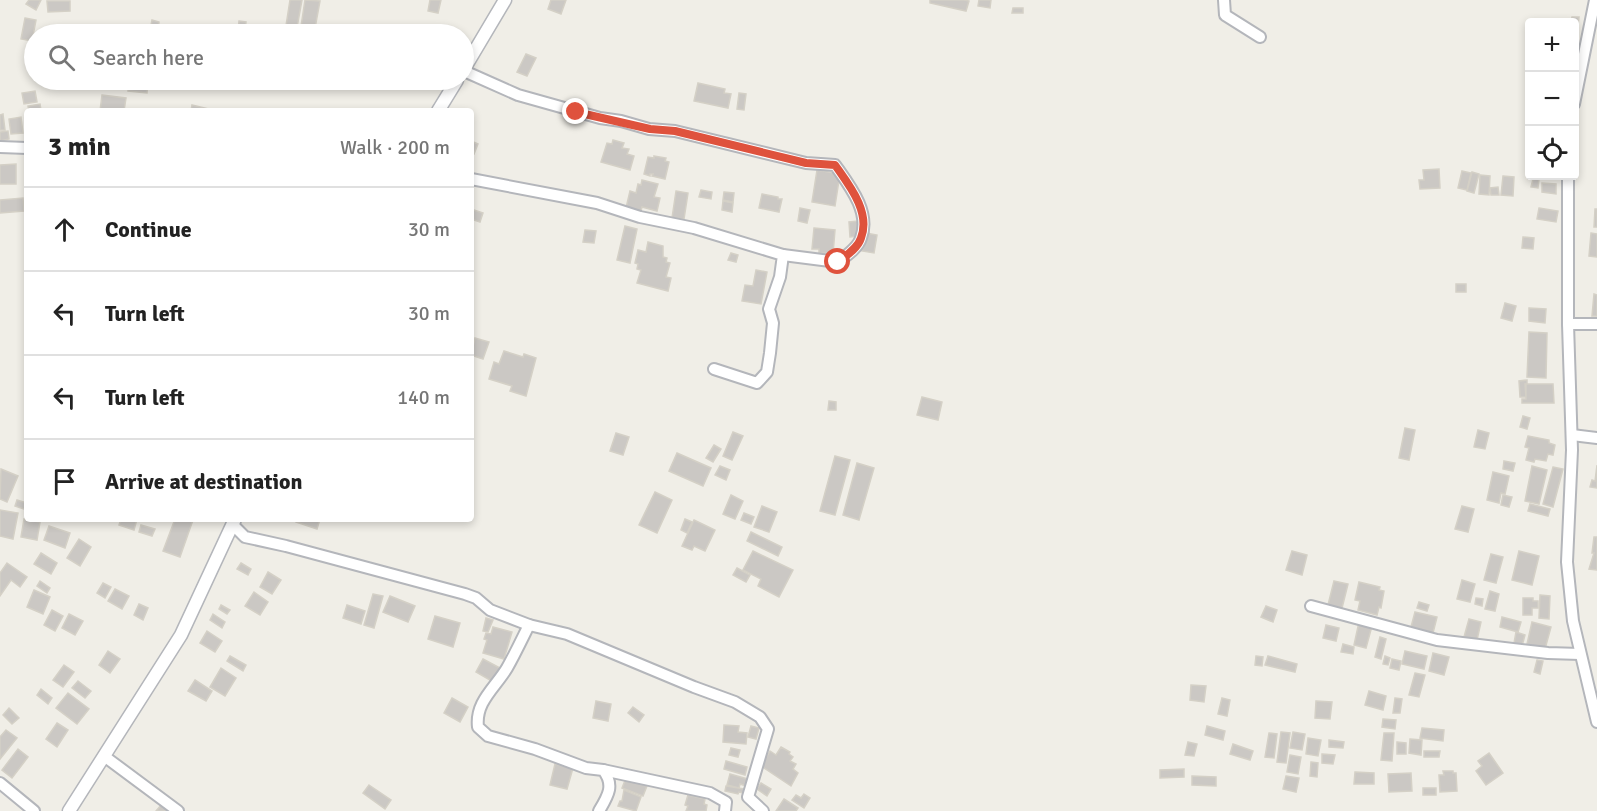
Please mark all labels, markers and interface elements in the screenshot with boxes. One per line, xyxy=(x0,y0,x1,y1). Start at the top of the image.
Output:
map controls xyxy=(1525,18,1579,180)
button: + xyxy=(1525,18,1579,72)
search box xyxy=(24,24,474,90)
icon: search xyxy=(45,41,78,74)
text: Search here xyxy=(93,44,204,71)
button: − xyxy=(1525,72,1579,126)
route end xyxy=(562,98,588,124)
button: locate xyxy=(1525,126,1579,180)
text: 3 min xyxy=(48,131,111,163)
text: Walk · 200 m xyxy=(340,135,450,160)
icon: ahead xyxy=(48,213,81,246)
text: Continue xyxy=(105,216,192,243)
text: 30 m xyxy=(408,217,450,242)
route start xyxy=(824,248,850,274)
icon: left xyxy=(48,297,81,330)
text: Turn left xyxy=(105,300,185,327)
text: 30 m xyxy=(408,301,450,326)
icon: left xyxy=(48,381,81,414)
text: Turn left xyxy=(105,384,185,411)
text: 140 m xyxy=(397,385,450,410)
icon: arrive xyxy=(48,465,81,498)
text: Arrive at destination xyxy=(105,468,302,495)

